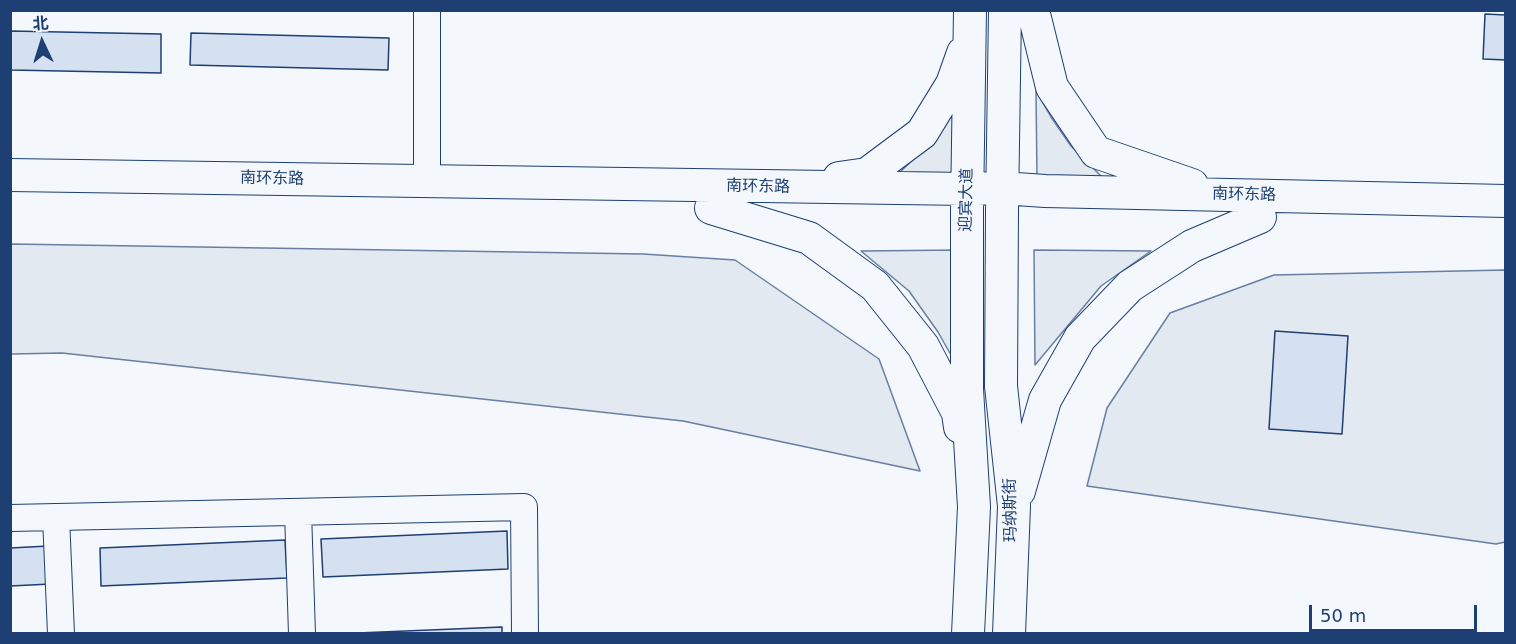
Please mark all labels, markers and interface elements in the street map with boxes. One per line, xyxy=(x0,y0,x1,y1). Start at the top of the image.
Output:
north arrow xyxy=(12,12,72,72)
text: 北 xyxy=(32,14,49,34)
street label: 迎宾大道 xyxy=(957,168,977,232)
street label: 南环东路 xyxy=(240,169,304,189)
street label: 南环东路 xyxy=(726,177,790,197)
street label: 南环东路 xyxy=(1212,185,1276,205)
street label: 玛纳斯街 xyxy=(1001,478,1021,542)
scale bar xyxy=(1312,593,1480,631)
text: 50 m xyxy=(1320,605,1366,626)

